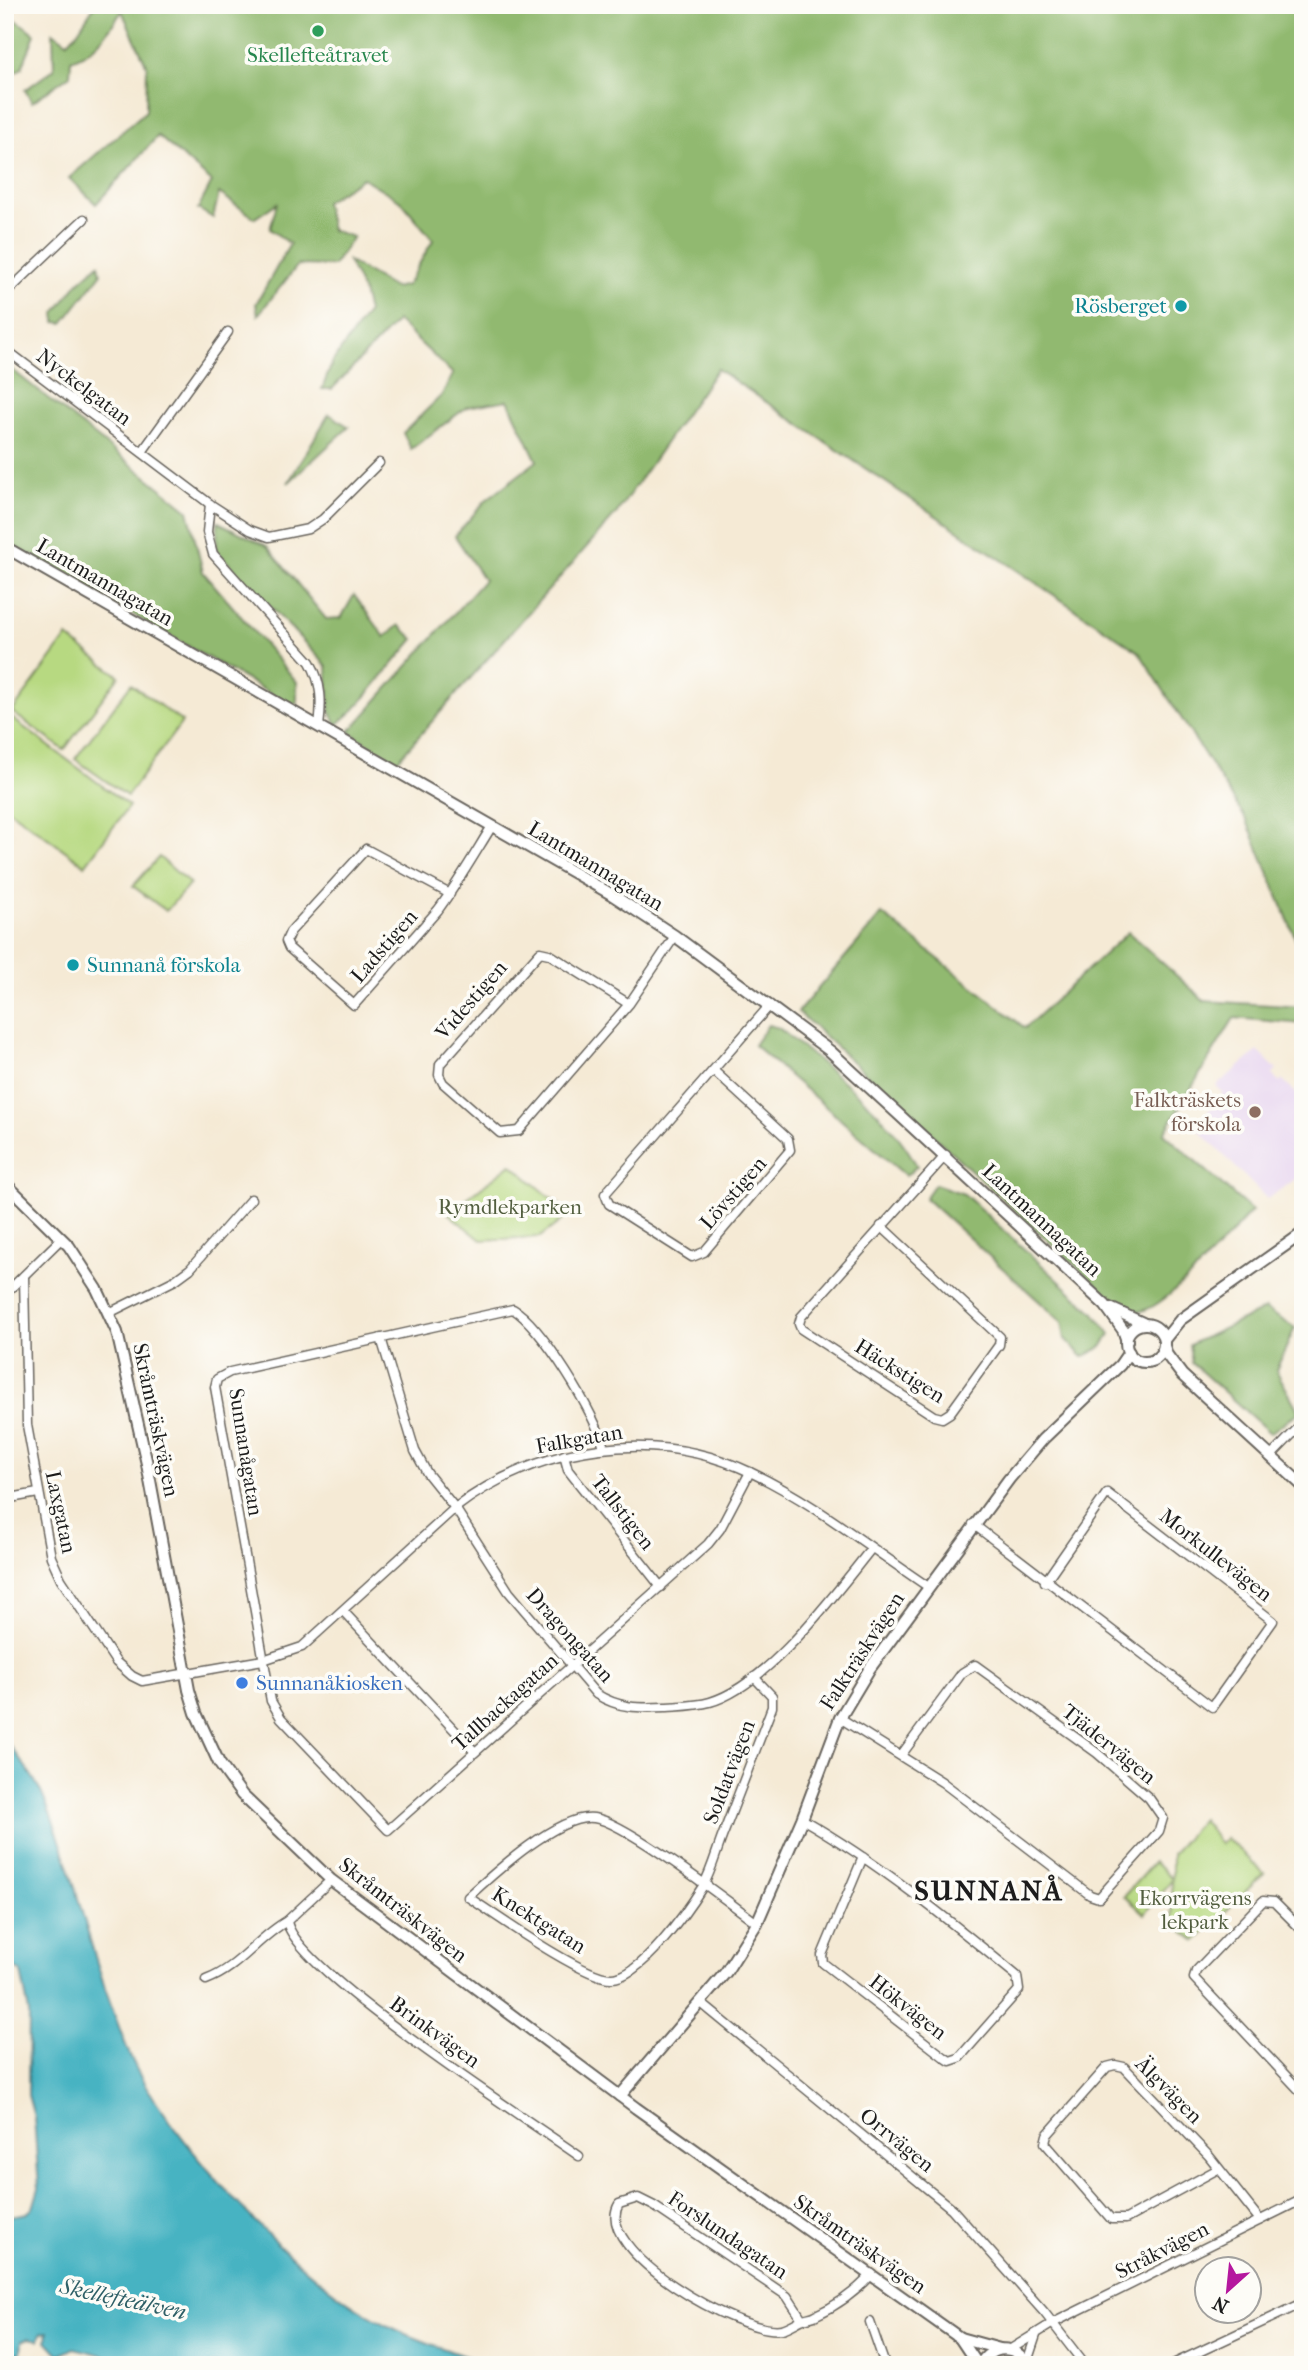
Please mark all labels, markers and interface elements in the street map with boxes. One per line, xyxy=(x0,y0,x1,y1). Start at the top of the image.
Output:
marker: Skellefteåtravet xyxy=(310,23,326,39)
place label: Skellefteåtravet xyxy=(247,43,389,67)
place label: Rösberget xyxy=(1074,294,1167,318)
marker: Rösberget xyxy=(1173,298,1189,314)
street label: Nyckelgatan xyxy=(32,344,136,430)
street label: Lantmannagatan xyxy=(33,533,177,631)
street label: Lantmannagatan xyxy=(524,816,668,916)
street label: Ladstigen xyxy=(346,905,422,987)
place label: Sunnanå förskola xyxy=(87,953,241,977)
street label: Videstigen xyxy=(430,956,512,1045)
marker: Sunnanå förskola xyxy=(65,957,81,973)
place label: Falkträskets förskola xyxy=(1133,1088,1241,1136)
marker: Falkträskets förskola xyxy=(1247,1104,1263,1120)
street label: Lövstigen xyxy=(695,1152,771,1234)
street label: Lantmannagatan xyxy=(978,1159,1106,1281)
park label: Rymdlekparken xyxy=(438,1195,582,1219)
street label: Häckstigen xyxy=(851,1334,949,1408)
street label: Skråmträskvägen xyxy=(128,1341,184,1499)
street label: Sunnanågatan xyxy=(224,1386,268,1518)
street label: Falkgatan xyxy=(534,1420,624,1458)
street label: Laxgatan xyxy=(41,1469,81,1555)
street label: Tallstigen xyxy=(586,1470,660,1554)
street label: Morkullevägen xyxy=(1155,1504,1277,1606)
street label: Dragongatan xyxy=(521,1583,619,1687)
street label: Falkträskvägen xyxy=(815,1587,909,1715)
street label: Tallbackagatan xyxy=(447,1648,563,1756)
place label: Sunnanåkiosken xyxy=(256,1671,403,1695)
marker: Sunnanåkiosken xyxy=(234,1675,250,1691)
street label: Tjädervägen xyxy=(1057,1699,1161,1789)
street label: Soldatvägen xyxy=(698,1717,760,1827)
street label: Skråmträskvägen xyxy=(334,1852,472,1968)
district label: SUNNANÅ xyxy=(914,1874,1064,1907)
street label: Knektgatan xyxy=(488,1882,590,1958)
park label: Ekorrvägens lekpark xyxy=(1138,1886,1252,1934)
street label: Hökvägen xyxy=(865,1969,951,2045)
street label: Brinkvägen xyxy=(385,1991,485,2073)
street label: Älgvägen xyxy=(1130,2051,1207,2128)
street label: Orrvägen xyxy=(855,2103,939,2177)
street label: Forslundagatan xyxy=(664,2186,792,2284)
street label: Skråmträskvägen xyxy=(789,2189,931,2299)
street label: Stråkvägen xyxy=(1111,2216,1213,2284)
north arrow xyxy=(1192,2254,1262,2324)
water label: Skellefteälven xyxy=(56,2272,189,2326)
text: N xyxy=(1209,2291,1232,2317)

